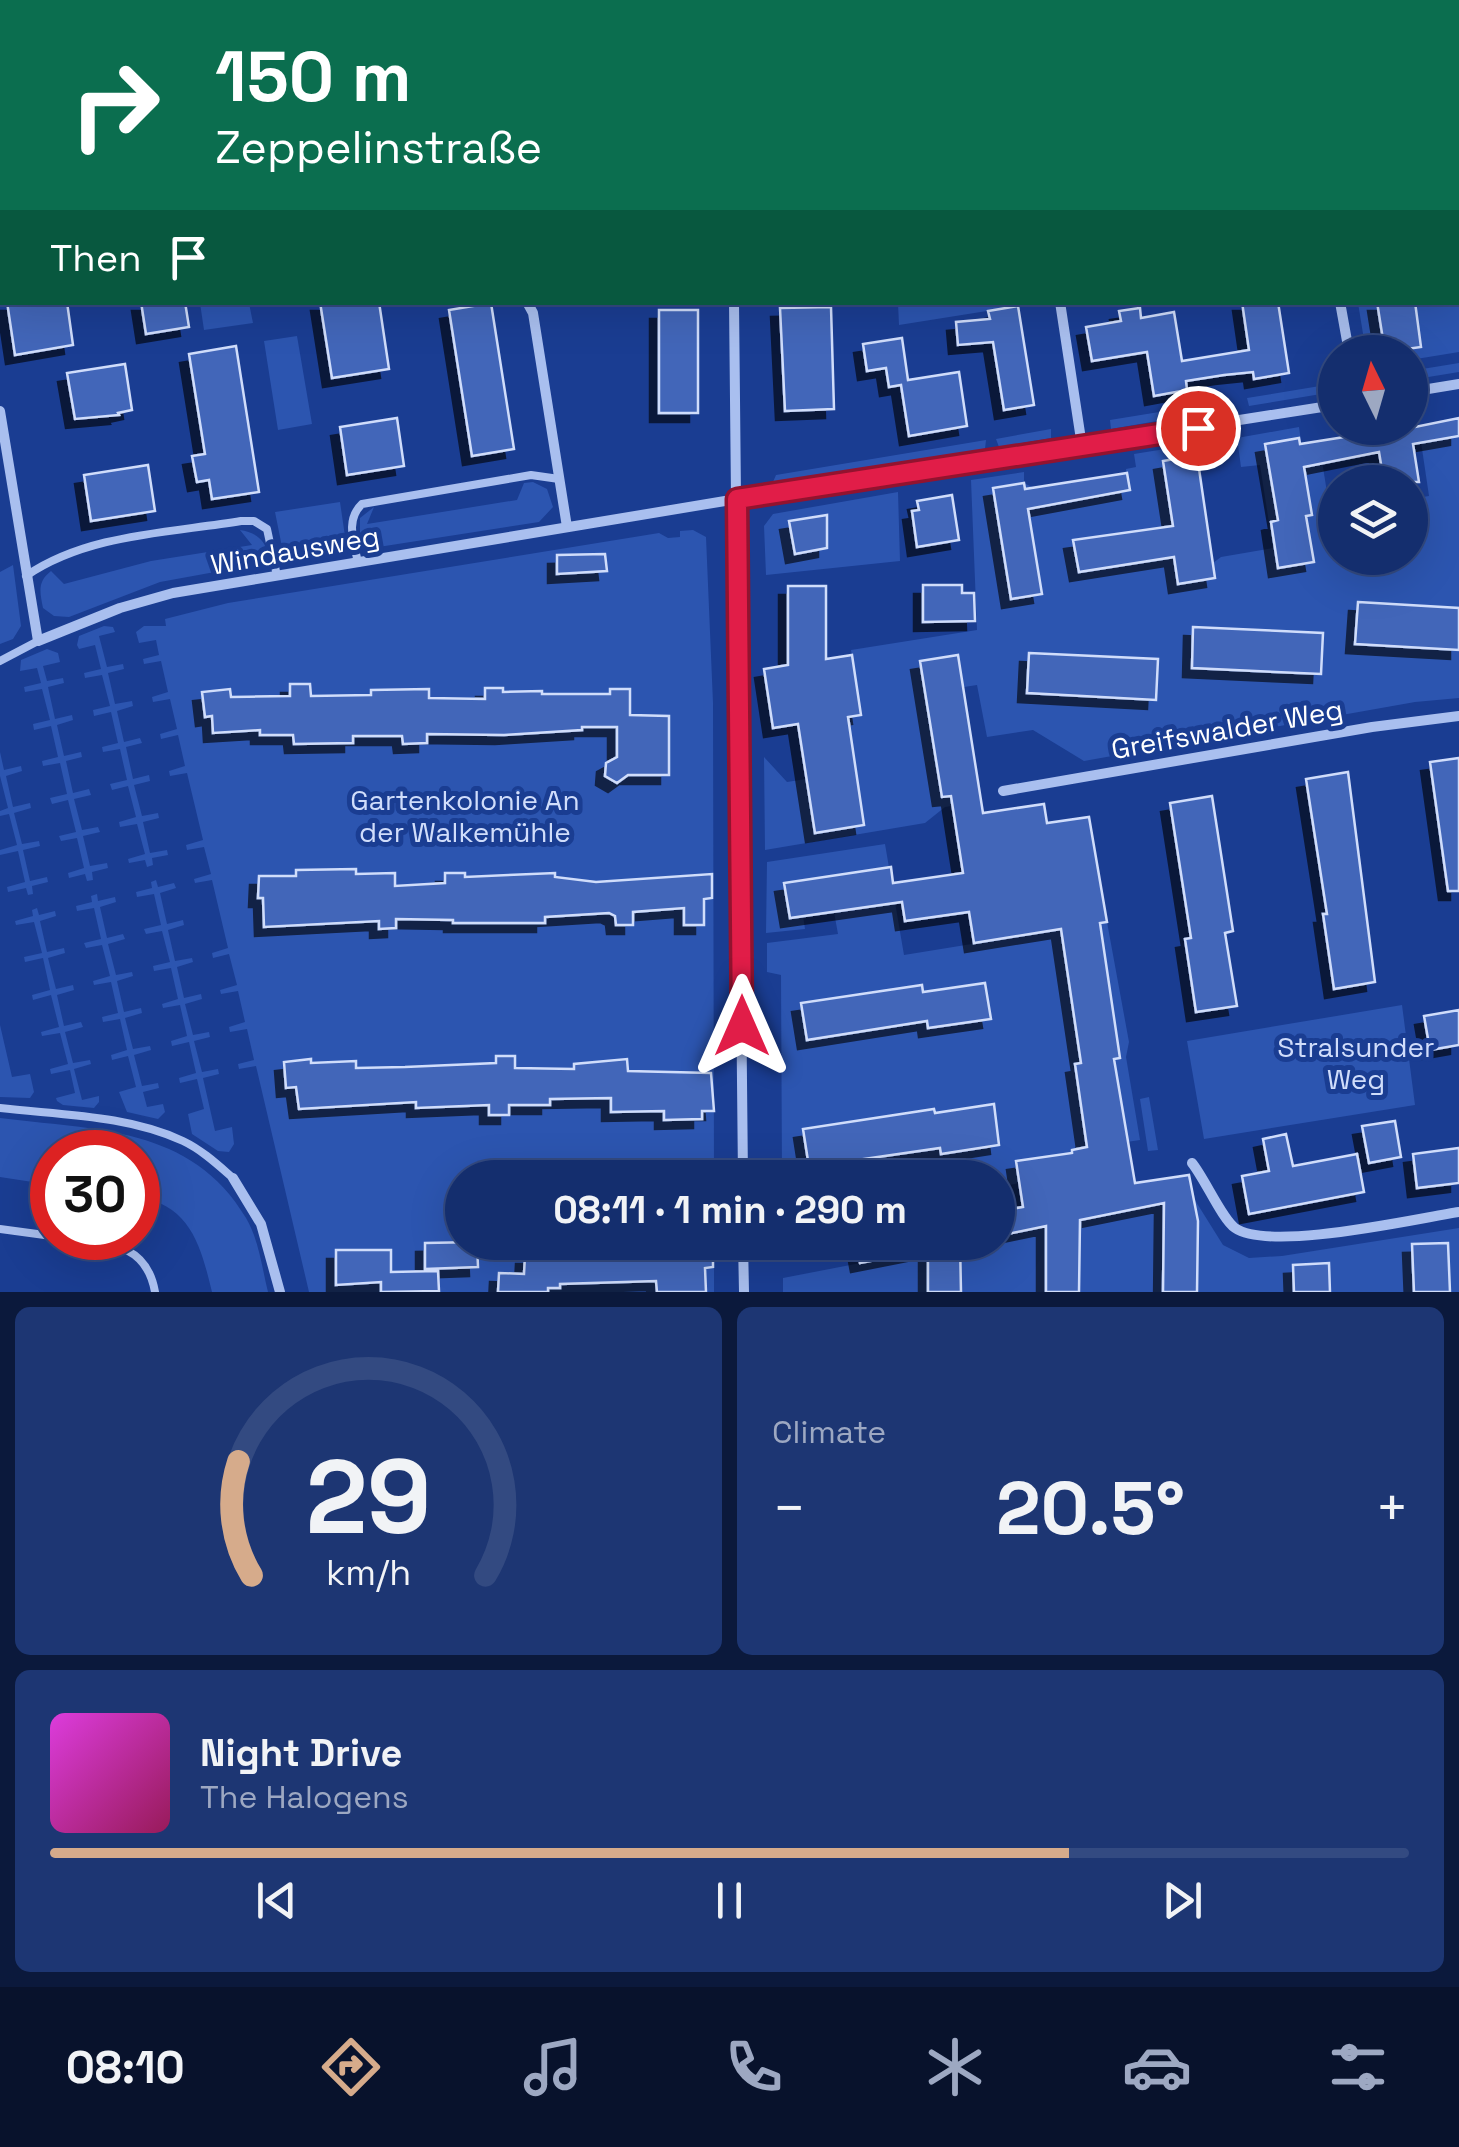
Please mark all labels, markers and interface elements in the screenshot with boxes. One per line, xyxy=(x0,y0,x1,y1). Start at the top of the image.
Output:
text: 150 m xyxy=(215,32,412,121)
icon: right xyxy=(50,40,180,170)
text: Zeppelinstraße xyxy=(215,119,542,176)
icon: arrive xyxy=(161,230,216,285)
text: Then xyxy=(50,234,141,282)
north arrow xyxy=(1318,335,1428,445)
map controls xyxy=(1318,335,1428,575)
pin xyxy=(1156,386,1241,471)
icon: arrive xyxy=(1171,401,1226,456)
button: layers xyxy=(1318,465,1428,575)
street label: Windausweg xyxy=(208,517,382,583)
street label: Greifswalder Weg xyxy=(1108,691,1346,767)
park label: Gartenkolonie An der Walkemühle xyxy=(350,782,580,850)
position arrow xyxy=(690,974,794,1078)
park label: Stralsunder Weg xyxy=(1277,1029,1435,1097)
speed limit sign: 30 xyxy=(30,1130,160,1260)
text: 08:11 · 1 min · 290 m xyxy=(553,1186,907,1234)
text: Climate xyxy=(772,1412,886,1452)
text: 29 xyxy=(306,1431,431,1563)
text: 20.5° xyxy=(996,1460,1185,1556)
text: − xyxy=(772,1473,806,1543)
text: + xyxy=(1375,1473,1409,1543)
text: km/h xyxy=(326,1550,411,1595)
text: Night Drive xyxy=(200,1729,402,1777)
text: The Halogens xyxy=(200,1777,409,1817)
icon: previous xyxy=(249,1873,304,1928)
icon: pause xyxy=(702,1873,757,1928)
icon: next xyxy=(1155,1873,1210,1928)
icon: directions xyxy=(316,2032,386,2102)
icon: music xyxy=(518,2032,588,2102)
icon: phone xyxy=(719,2032,789,2102)
icon: climate xyxy=(920,2032,990,2102)
icon: car xyxy=(1122,2032,1192,2102)
icon: filters xyxy=(1323,2032,1393,2102)
text: 08:10 xyxy=(66,2039,185,2096)

